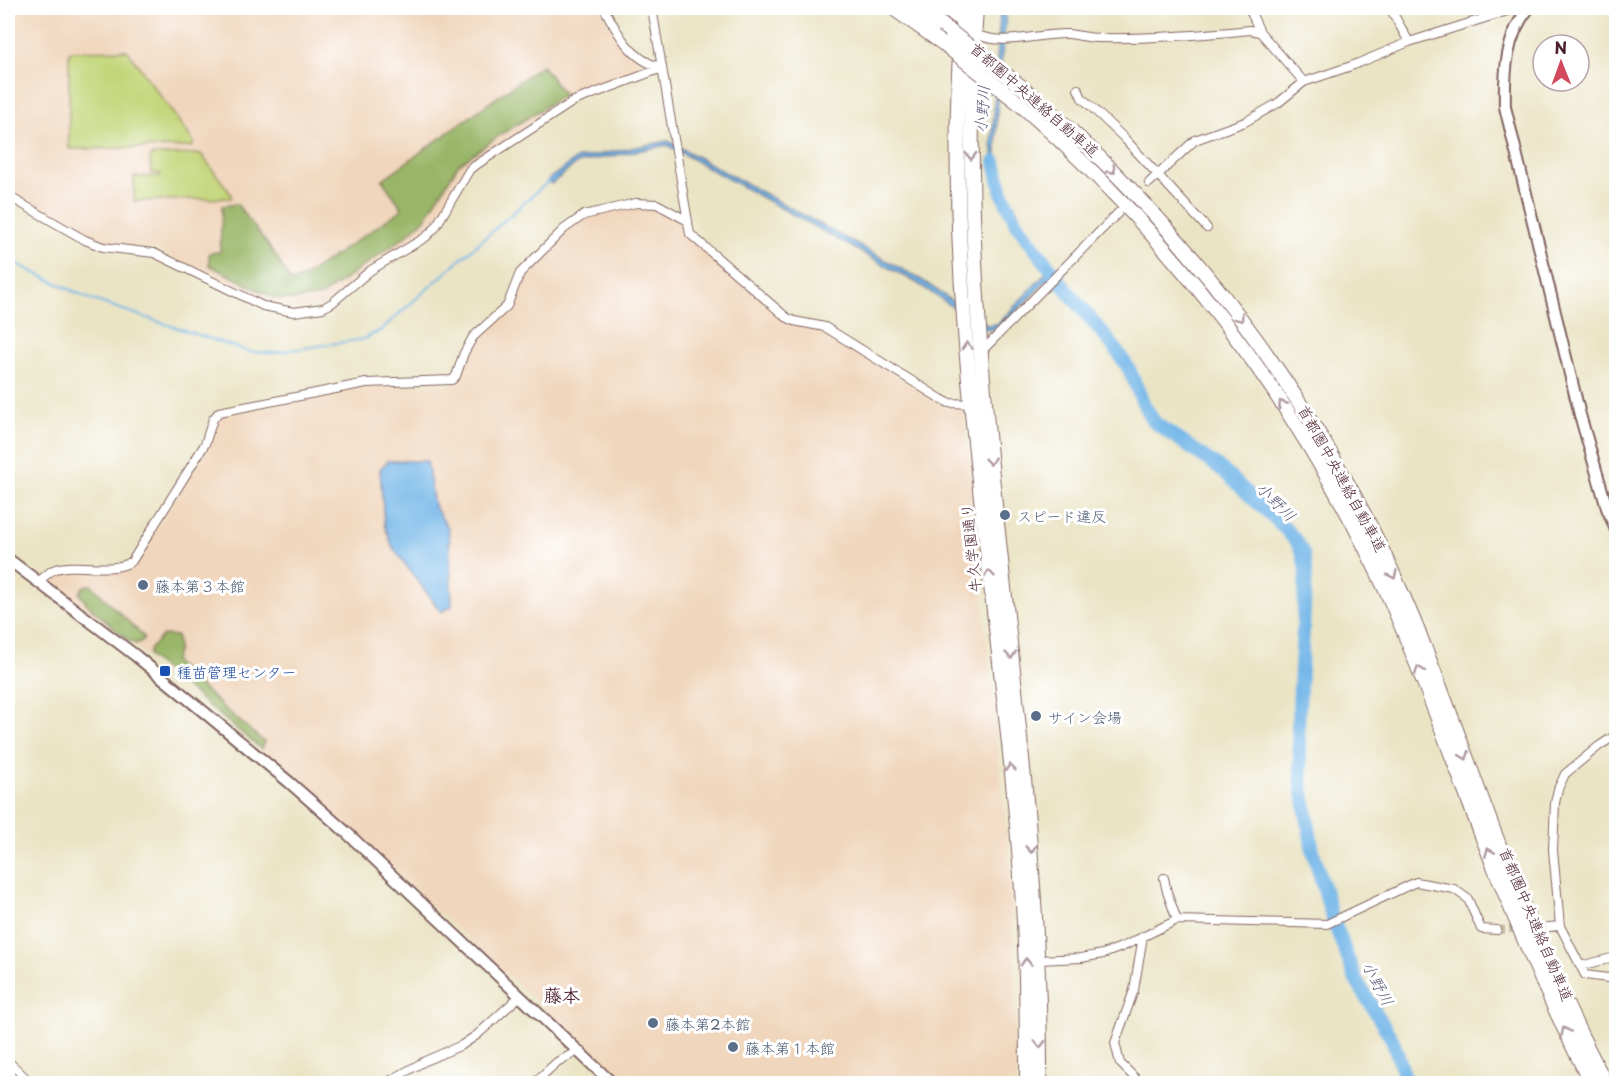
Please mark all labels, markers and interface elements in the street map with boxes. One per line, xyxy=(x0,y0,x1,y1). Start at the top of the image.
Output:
north arrow xyxy=(1531,33,1591,93)
text: N xyxy=(1554,35,1567,59)
street label: 首都圏中央連絡自動車道 xyxy=(965,36,1105,162)
water label: 小野川 xyxy=(967,84,995,134)
one-way arrow xyxy=(965,151,978,160)
one-way arrow xyxy=(1105,164,1116,174)
one-way arrow xyxy=(1232,311,1243,322)
one-way arrow xyxy=(960,342,973,351)
one-way arrow xyxy=(1279,399,1290,410)
street label: 首都圏中央連絡自動車道 xyxy=(1293,400,1393,556)
one-way arrow xyxy=(983,457,996,466)
water label: 小野川 xyxy=(1252,476,1302,526)
street label: 牛久学園通り xyxy=(954,502,986,594)
place label: スピード違反 xyxy=(1017,504,1106,527)
marker: スピード違反 xyxy=(998,508,1012,522)
one-way arrow xyxy=(1386,568,1398,579)
one-way arrow xyxy=(983,569,996,578)
place label: 藤本第３本館 xyxy=(155,574,245,597)
marker: 藤本第３本館 xyxy=(136,578,150,592)
one-way arrow xyxy=(1004,650,1017,660)
place label: 種苗管理センター xyxy=(177,660,296,683)
marker: 種苗管理センター xyxy=(158,664,172,678)
one-way arrow xyxy=(1414,665,1426,676)
place label: サイン会場 xyxy=(1048,705,1122,728)
marker: サイン会場 xyxy=(1029,709,1043,723)
one-way arrow xyxy=(1458,750,1471,761)
one-way arrow xyxy=(1004,763,1017,772)
one-way arrow xyxy=(1025,844,1038,853)
street label: 首都圏中央連絡自動車道 xyxy=(1494,844,1580,1004)
one-way arrow xyxy=(1484,847,1496,858)
water label: 小野川 xyxy=(1357,956,1401,1010)
one-way arrow xyxy=(1019,958,1032,967)
district label: 藤本 xyxy=(544,981,580,1008)
place label: 藤本第2本館 xyxy=(665,1012,751,1035)
marker: 藤本第2本館 xyxy=(646,1016,660,1030)
one-way arrow xyxy=(1561,1027,1573,1038)
place label: 藤本第１本館 xyxy=(745,1036,835,1059)
one-way arrow xyxy=(1034,1039,1046,1048)
marker: 藤本第１本館 xyxy=(726,1040,740,1054)

